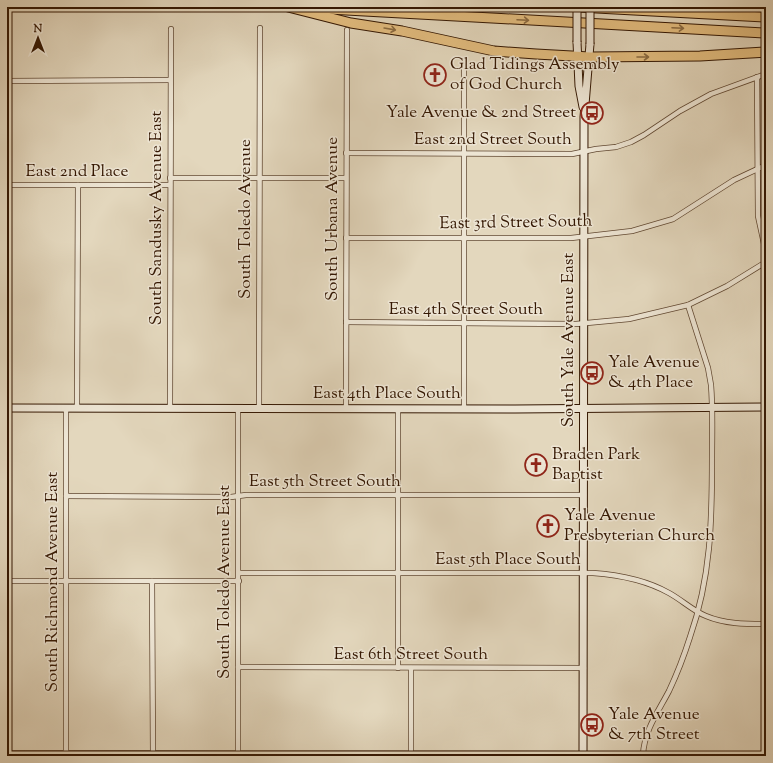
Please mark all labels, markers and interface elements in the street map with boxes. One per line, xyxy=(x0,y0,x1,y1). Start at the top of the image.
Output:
one-way arrow xyxy=(516,16,529,23)
north arrow xyxy=(18,18,58,58)
text: N xyxy=(33,21,43,37)
one-way arrow xyxy=(671,24,684,32)
one-way arrow xyxy=(383,25,396,33)
place label: Glad Tidings Assembly of God Church xyxy=(450,53,620,97)
one-way arrow xyxy=(636,53,649,61)
church icon: Glad Tidings Assembly of God Church xyxy=(422,62,448,88)
bus stop icon: Yale Avenue & 2nd Street xyxy=(579,100,605,126)
place label: Yale Avenue & 2nd Street xyxy=(386,101,576,125)
street label: South Sandusky Avenue East xyxy=(145,111,169,325)
street label: East 2nd Street South xyxy=(414,128,572,152)
street label: South Urbana Avenue xyxy=(321,137,345,301)
street label: South Toledo Avenue xyxy=(234,139,258,299)
street label: East 2nd Place xyxy=(26,160,128,184)
street label: East 3rd Street South xyxy=(439,210,593,236)
street label: South Yale Avenue East xyxy=(557,253,581,427)
street label: East 4th Street South xyxy=(389,298,543,322)
place label: Yale Avenue & 4th Place xyxy=(608,351,700,395)
bus stop icon: Yale Avenue & 4th Place xyxy=(579,360,605,386)
street label: East 4th Place South xyxy=(313,382,461,406)
place label: Braden Park Baptist xyxy=(552,443,640,487)
church icon: Braden Park Baptist xyxy=(523,452,549,478)
street label: East 5th Street South xyxy=(249,470,401,494)
street label: South Richmond Avenue East xyxy=(41,472,65,692)
street label: South Toledo Avenue East xyxy=(213,485,237,679)
place label: Yale Avenue Presbyterian Church xyxy=(564,504,715,548)
church icon: Yale Avenue Presbyterian Church xyxy=(535,513,561,539)
street label: East 5th Place South xyxy=(435,548,581,572)
street label: East 6th Street South xyxy=(334,643,488,667)
place label: Yale Avenue & 7th Street xyxy=(608,703,700,747)
bus stop icon: Yale Avenue & 7th Street xyxy=(579,712,605,738)

